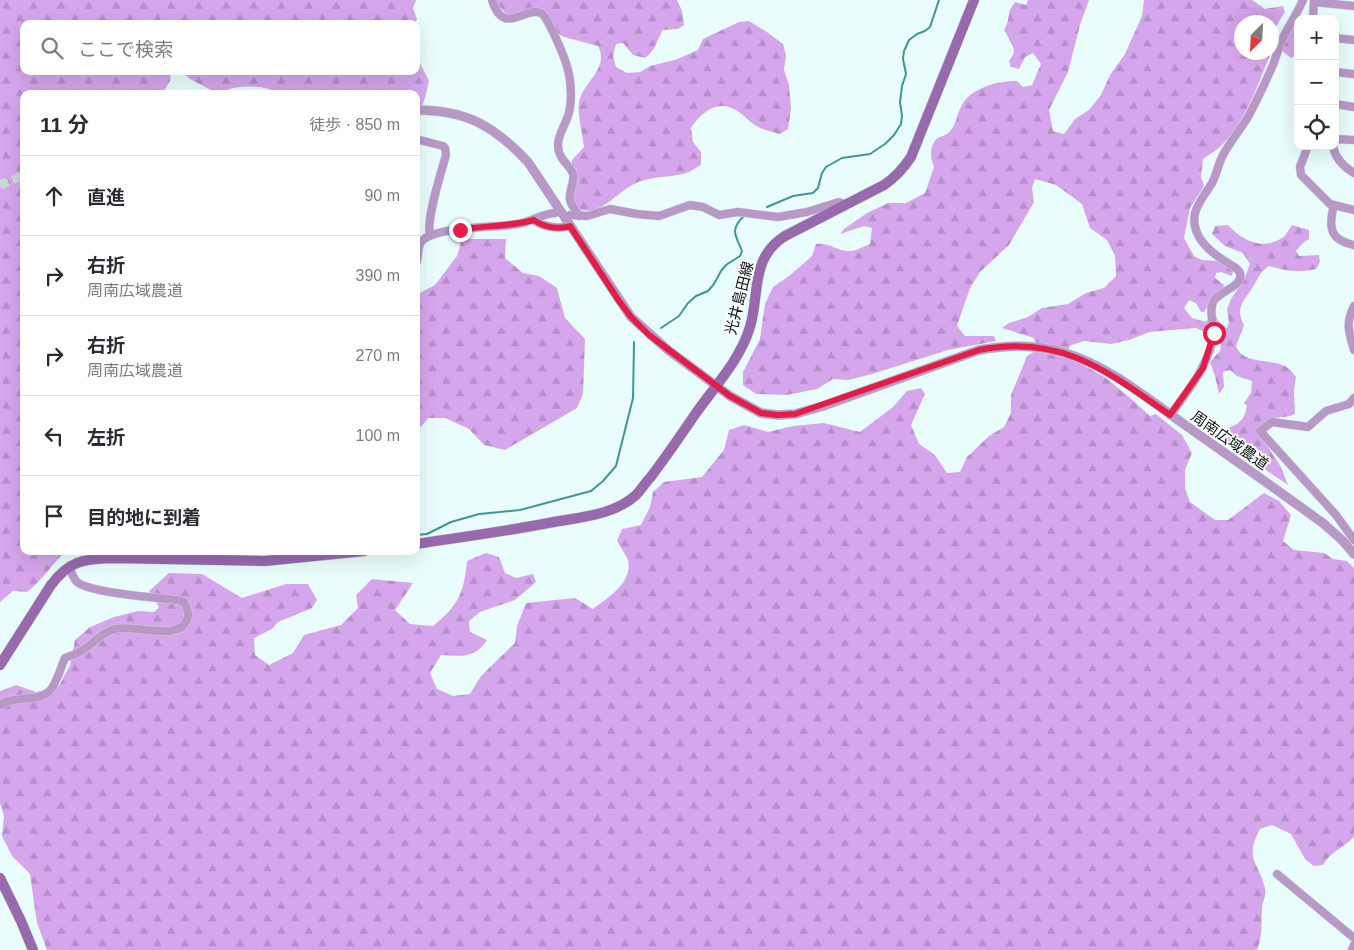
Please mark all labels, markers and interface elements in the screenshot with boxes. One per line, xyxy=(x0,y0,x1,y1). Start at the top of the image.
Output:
north arrow xyxy=(1234,15,1279,60)
map controls xyxy=(1294,15,1339,150)
button: + xyxy=(1294,15,1339,60)
search box xyxy=(20,20,420,75)
icon: search xyxy=(38,34,66,62)
text: ここで検索 xyxy=(78,39,173,60)
button: − xyxy=(1294,60,1339,105)
button: locate xyxy=(1294,105,1339,150)
text: 11 分 xyxy=(40,113,89,136)
text: 徒歩 · 850 m xyxy=(309,116,400,133)
icon: ahead xyxy=(40,182,68,210)
text: 直進 xyxy=(87,187,125,208)
text: 90 m xyxy=(364,187,400,204)
route end xyxy=(449,219,472,242)
text: 右折 xyxy=(87,255,125,276)
street label: 光井島田線 xyxy=(722,260,756,336)
icon: right xyxy=(40,262,68,290)
text: 390 m xyxy=(356,267,400,284)
text: 周南広域農道 xyxy=(87,282,183,299)
route start xyxy=(1203,322,1226,345)
text: 右折 xyxy=(87,335,125,356)
icon: right xyxy=(40,342,68,370)
text: 270 m xyxy=(356,347,400,364)
text: 周南広域農道 xyxy=(87,362,183,379)
street label: 周南広域農道 xyxy=(1188,407,1272,473)
icon: left xyxy=(40,422,68,450)
text: 左折 xyxy=(87,427,125,448)
text: 100 m xyxy=(356,427,400,444)
icon: arrive xyxy=(40,502,68,530)
text: 目的地に到着 xyxy=(87,507,201,528)

